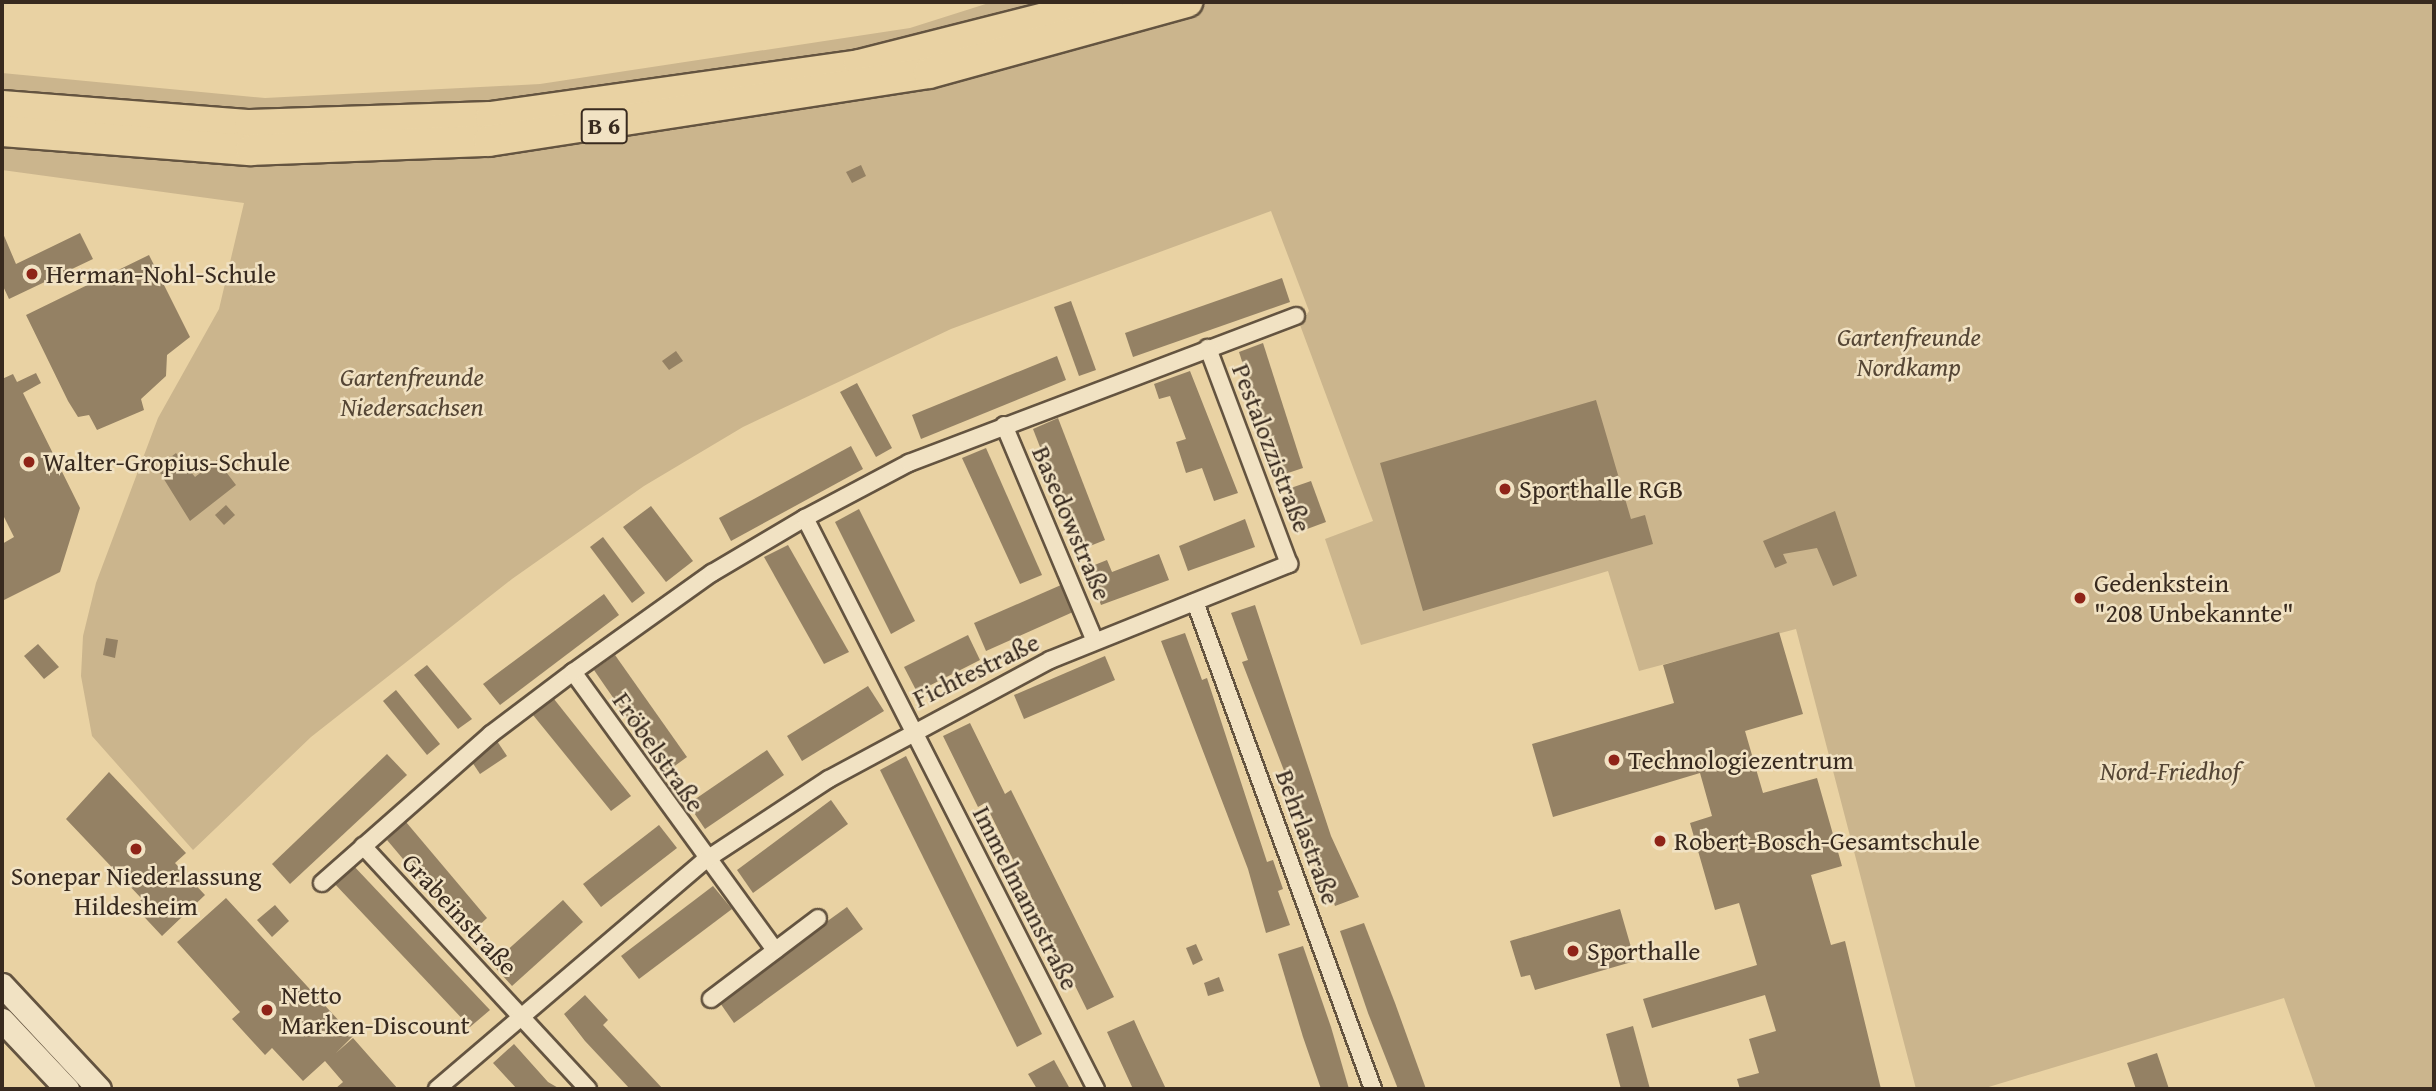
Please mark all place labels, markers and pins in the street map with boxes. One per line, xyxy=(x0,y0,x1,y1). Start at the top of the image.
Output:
place label: Herman-Nohl-Schule xyxy=(46,258,276,290)
marker: Herman-Nohl-Schule xyxy=(24,266,40,282)
place label: Walter-Gropius-Schule xyxy=(43,446,290,478)
marker: Walter-Gropius-Schule xyxy=(21,454,37,470)
place label: Sporthalle RGB xyxy=(1519,473,1683,505)
marker: Sporthalle RGB xyxy=(1497,481,1513,497)
place label: Gedenkstein "208 Unbekannte" xyxy=(2094,567,2294,628)
marker: Gedenkstein "208 Unbekannte" xyxy=(2072,590,2088,606)
place label: Technologiezentrum xyxy=(1628,744,1854,776)
marker: Technologiezentrum xyxy=(1606,752,1622,768)
place label: Robert-Bosch-Gesamtschule xyxy=(1674,825,1980,857)
marker: Robert-Bosch-Gesamtschule xyxy=(1652,833,1668,849)
marker: Sonepar Niederlassung Hildesheim xyxy=(128,841,144,857)
place label: Sonepar Niederlassung Hildesheim xyxy=(11,860,261,922)
place label: Sporthalle xyxy=(1587,935,1701,967)
marker: Sporthalle xyxy=(1565,943,1581,959)
place label: Netto Marken-Discount xyxy=(281,979,470,1040)
marker: Netto Marken-Discount xyxy=(259,1002,275,1018)

